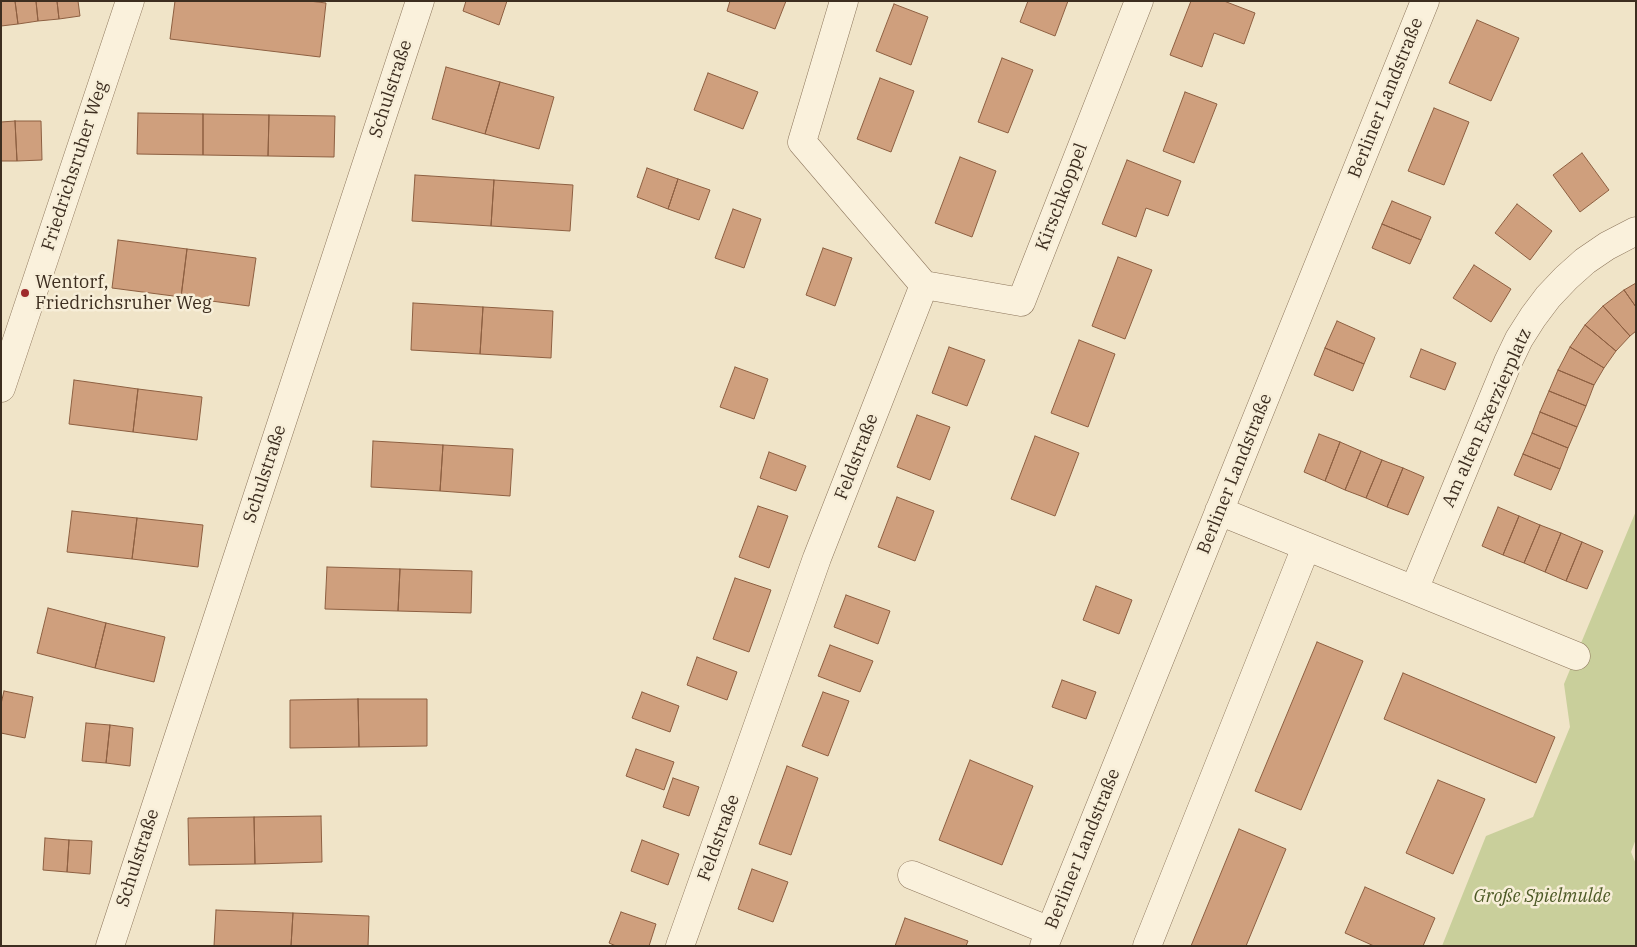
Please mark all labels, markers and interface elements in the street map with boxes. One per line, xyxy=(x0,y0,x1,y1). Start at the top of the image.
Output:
street label: Berliner Landstraße xyxy=(1344,15,1428,181)
street label: Schulstraße xyxy=(365,37,417,141)
street label: Friedrichsruher Weg xyxy=(37,79,113,253)
street label: Kirschkoppel xyxy=(1032,140,1092,254)
place label: Wentorf, Friedrichsruher Weg xyxy=(35,272,212,314)
marker: Wentorf, Friedrichsruher Weg xyxy=(19,287,31,299)
street label: Am alten Exerzierplatz xyxy=(1438,325,1536,511)
street label: Berliner Landstraße xyxy=(1193,391,1277,557)
street label: Feldstraße xyxy=(831,411,883,503)
street label: Schulstraße xyxy=(239,422,291,526)
street label: Berliner Landstraße xyxy=(1041,766,1125,932)
street label: Feldstraße xyxy=(693,792,745,884)
street label: Schulstraße xyxy=(112,806,164,910)
park label: Große Spielmulde xyxy=(1474,886,1610,908)

